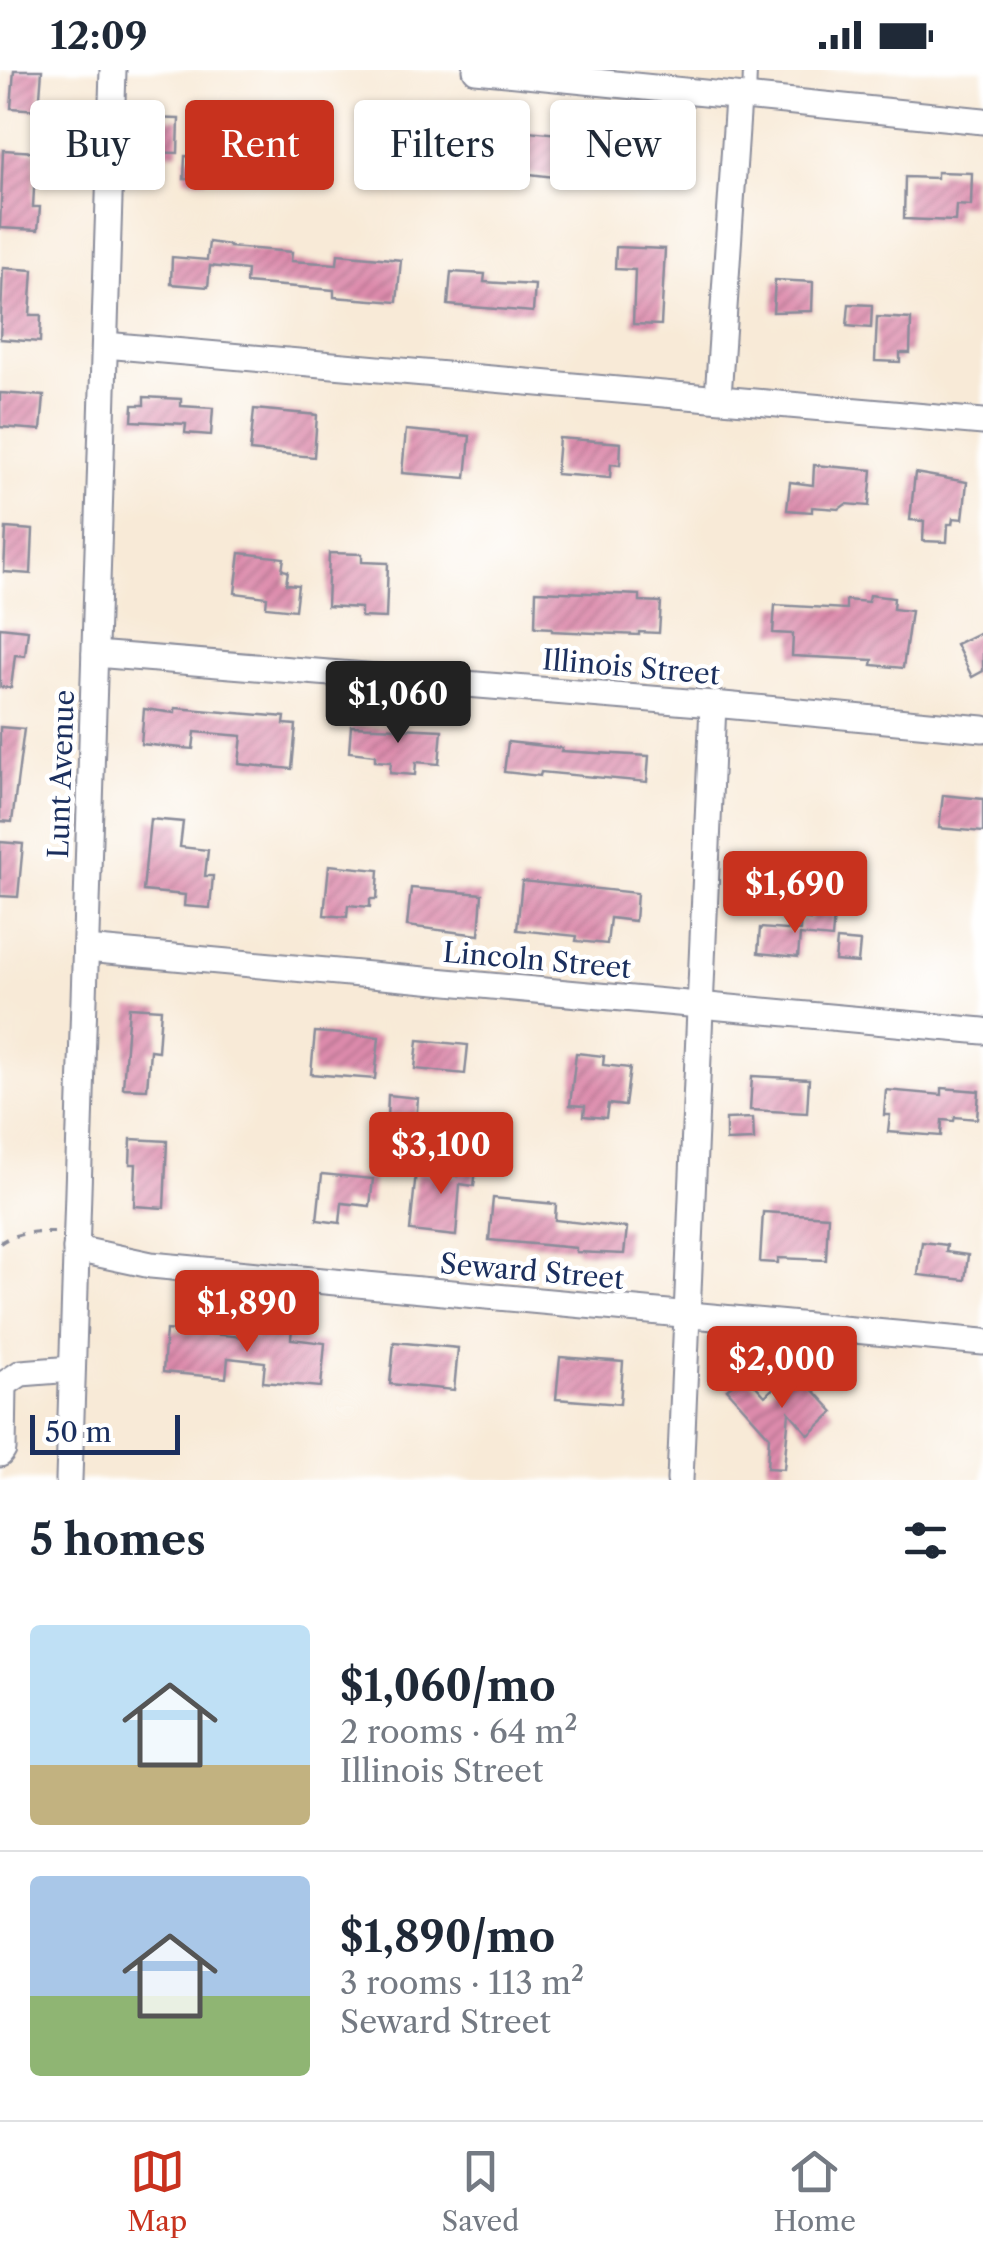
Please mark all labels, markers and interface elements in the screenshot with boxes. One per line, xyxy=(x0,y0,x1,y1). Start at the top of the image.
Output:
text: 12:09 xyxy=(50,12,148,59)
chip: Buy xyxy=(30,100,165,190)
chip: Rent xyxy=(185,100,334,190)
chip: Filters xyxy=(354,100,530,190)
chip: New xyxy=(550,100,696,190)
street label: Illinois Street xyxy=(541,642,721,692)
pin: $1,060 xyxy=(317,661,479,746)
text: $1,060 xyxy=(348,674,448,713)
street label: Lunt Avenue xyxy=(41,689,81,859)
pin: $1,690 xyxy=(714,851,876,936)
text: $1,690 xyxy=(745,864,845,903)
street label: Lincoln Street xyxy=(441,935,633,985)
pin: $3,100 xyxy=(360,1112,522,1197)
text: $3,100 xyxy=(391,1125,491,1164)
street label: Seward Street xyxy=(439,1246,625,1296)
pin: $1,890 xyxy=(166,1270,328,1355)
text: $1,890 xyxy=(197,1283,297,1322)
pin: $2,000 xyxy=(701,1326,863,1411)
text: $2,000 xyxy=(729,1339,835,1378)
scale bar xyxy=(30,1410,180,1454)
text: 50 m xyxy=(45,1415,112,1449)
icon: filters xyxy=(898,1513,953,1568)
text: 5 homes xyxy=(30,1514,206,1566)
text: $1,060/mo xyxy=(340,1660,556,1712)
icon: home xyxy=(110,1665,230,1785)
text: 2 rooms · 64 m² xyxy=(340,1712,578,1751)
text: Illinois Street xyxy=(340,1751,543,1790)
text: $1,890/mo xyxy=(340,1911,555,1963)
icon: home xyxy=(110,1916,230,2036)
text: 3 rooms · 113 m² xyxy=(340,1963,584,2002)
text: Seward Street xyxy=(340,2002,551,2041)
tab: Map xyxy=(127,2144,187,2238)
tab: Saved xyxy=(442,2144,519,2238)
tab: Home xyxy=(774,2144,856,2238)

